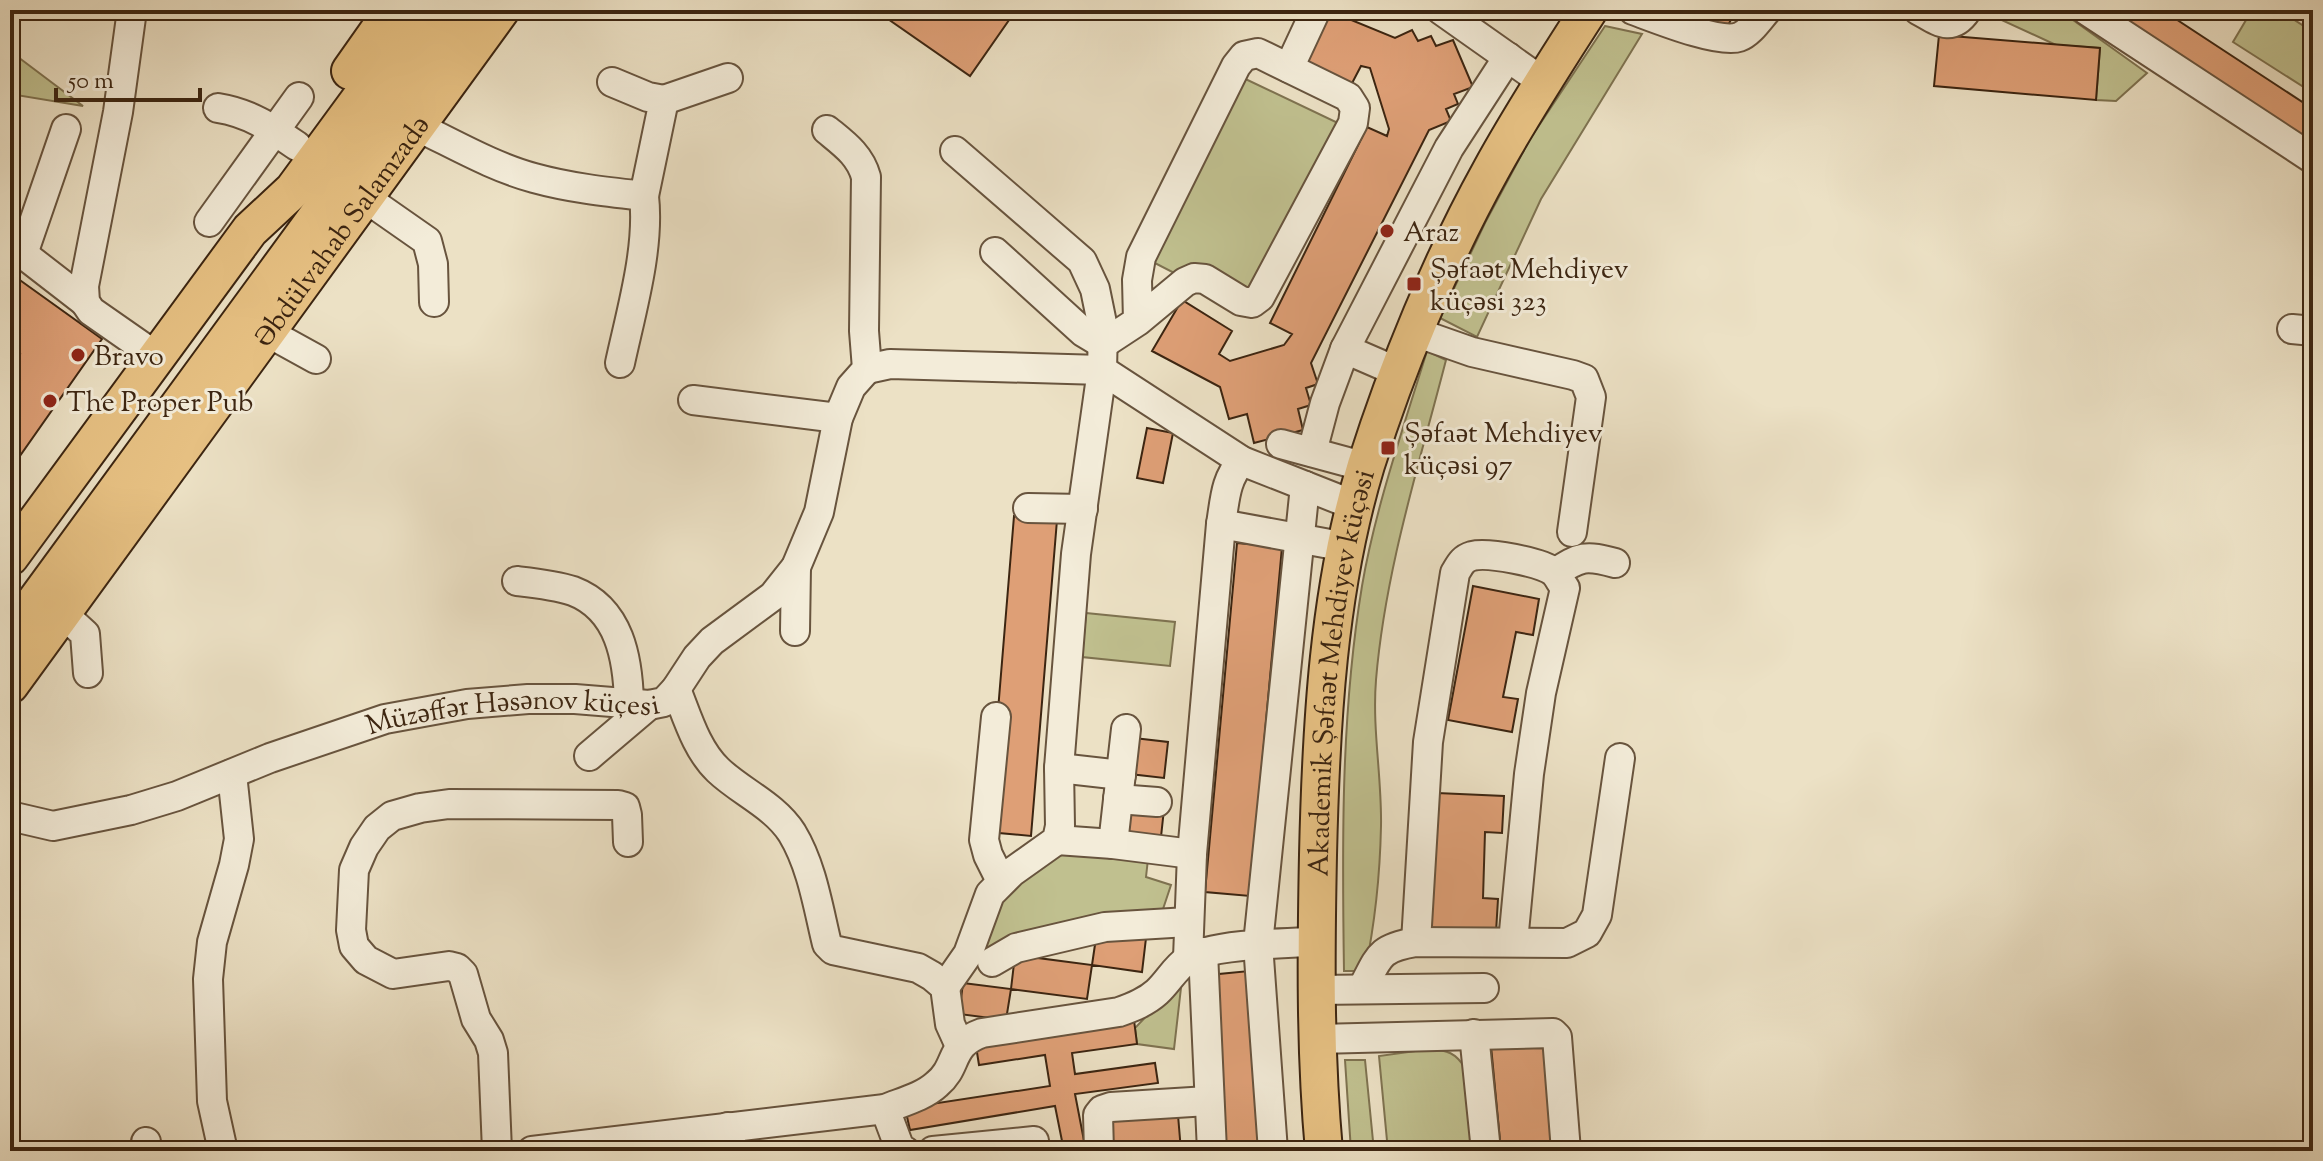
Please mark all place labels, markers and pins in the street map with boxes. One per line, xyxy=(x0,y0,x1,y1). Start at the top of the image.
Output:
place label: Araz xyxy=(1403,214,1459,254)
marker: Araz xyxy=(1378,222,1396,240)
place label: Şəfaət Mehdiyev küçəsi 323 xyxy=(1430,251,1629,323)
marker: Şəfaət Mehdiyev küçəsi 323 xyxy=(1405,275,1423,293)
place label: Bravo xyxy=(94,338,164,378)
marker: Bravo xyxy=(69,346,87,364)
place label: The Proper Pub xyxy=(66,384,253,424)
marker: The Proper Pub xyxy=(41,392,59,410)
place label: Şəfaət Mehdiyev küçəsi 97 xyxy=(1404,415,1603,487)
marker: Şəfaət Mehdiyev küçəsi 97 xyxy=(1379,439,1397,457)

